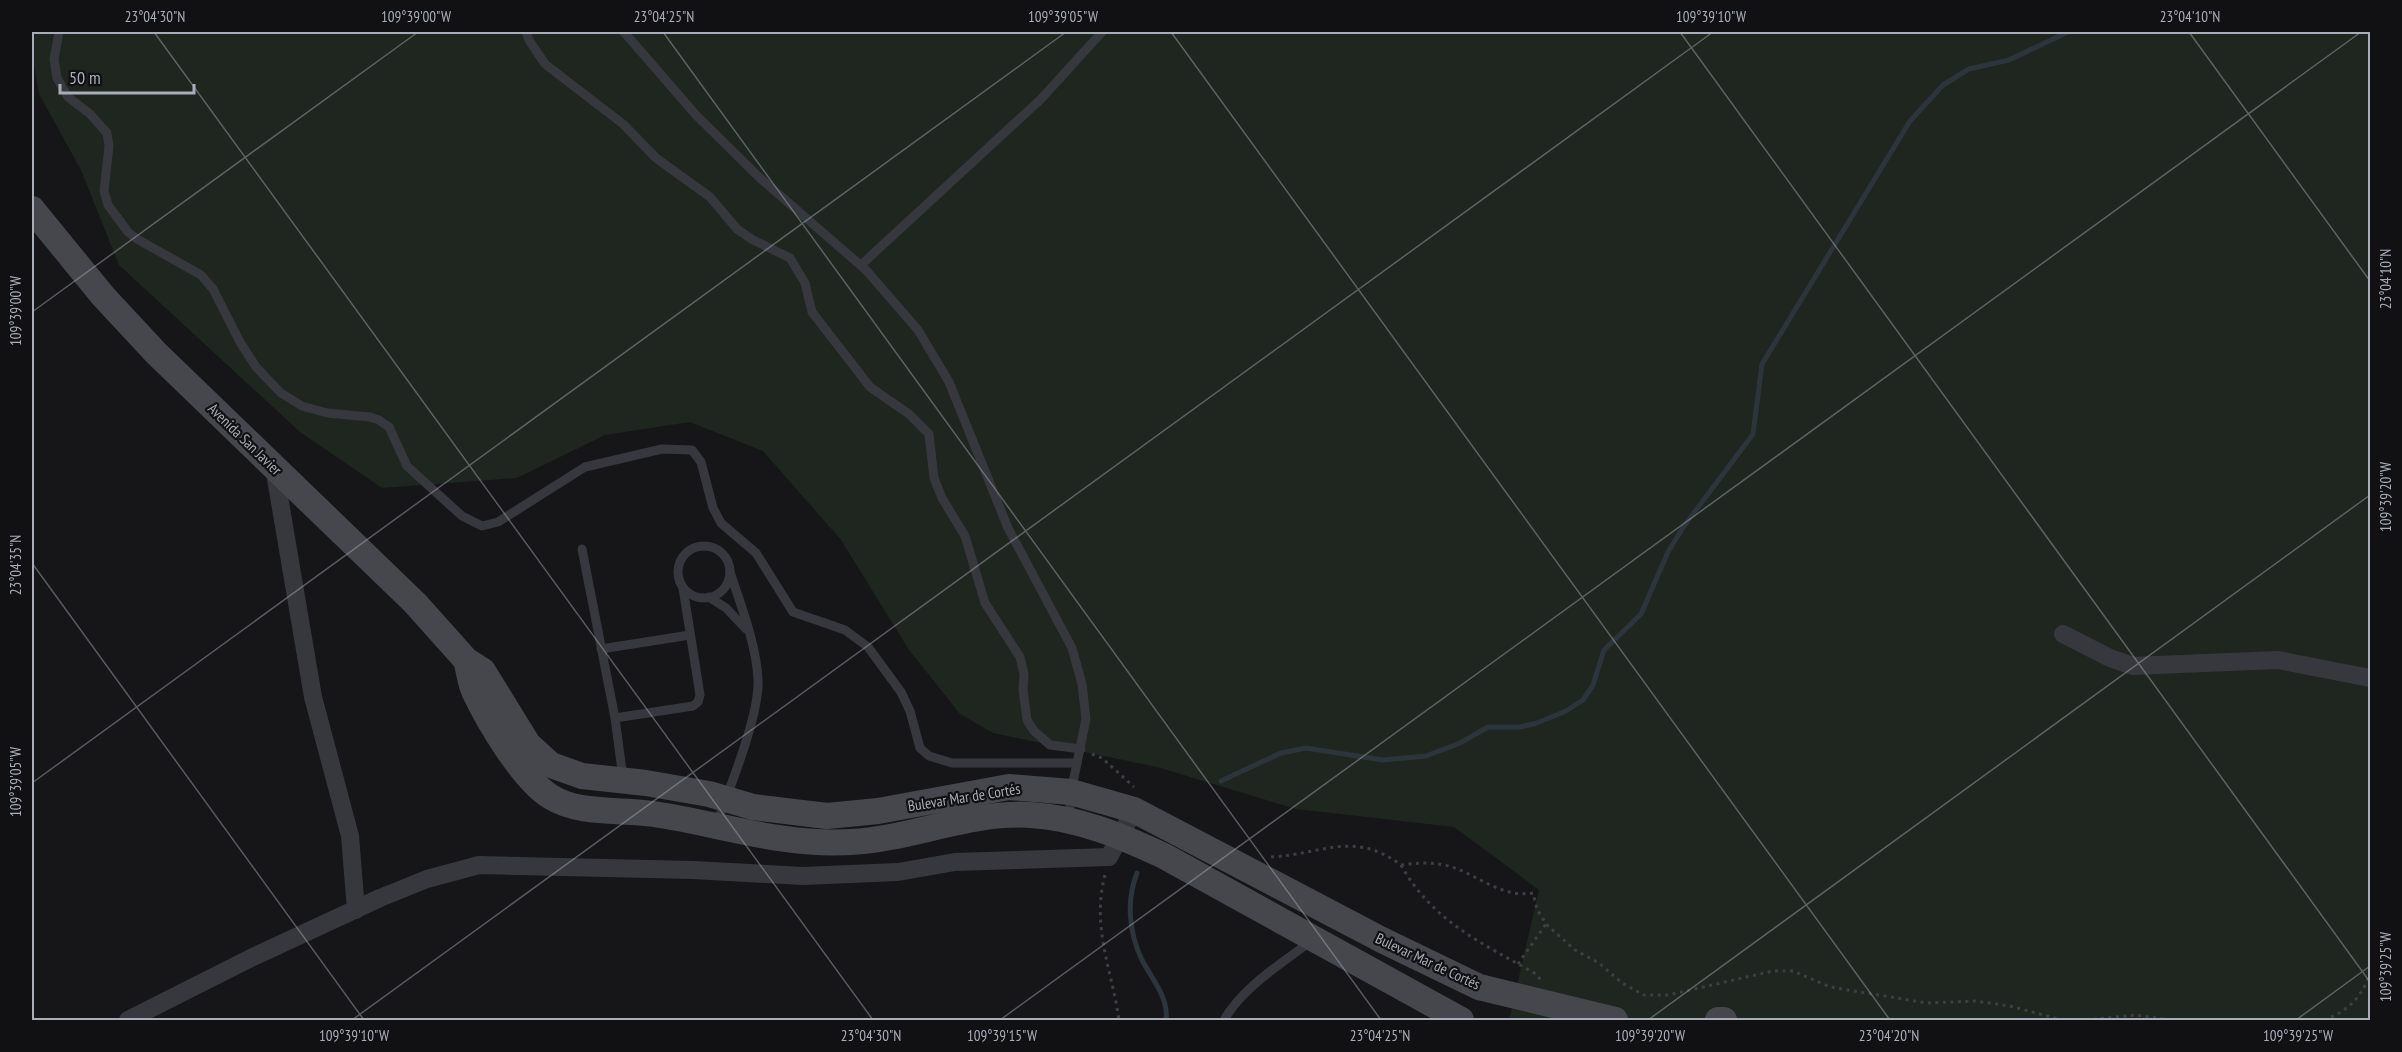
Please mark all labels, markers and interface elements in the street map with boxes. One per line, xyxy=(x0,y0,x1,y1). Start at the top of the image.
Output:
text: 23°04'30"N xyxy=(125,7,185,26)
text: 109°39'00"W xyxy=(381,7,451,26)
text: 23°04'25"N xyxy=(634,7,694,26)
text: 109°39'05"W xyxy=(1028,7,1098,26)
text: 109°39'10"W xyxy=(1676,7,1746,26)
text: 23°04'10"N xyxy=(2160,7,2220,26)
scale bar xyxy=(60,57,194,95)
text: 50 m xyxy=(69,66,101,89)
text: 23°04'10"N xyxy=(2376,249,2395,309)
text: 109°39'00"W xyxy=(6,276,25,346)
street label: Avenida San Javier xyxy=(204,399,287,480)
text: 109°39'20"W xyxy=(2376,462,2395,532)
text: 23°04'35"N xyxy=(6,535,25,595)
text: 109°39'05"W xyxy=(6,747,25,817)
street label: Bulevar Mar de Cortés xyxy=(906,779,1022,815)
street label: Bulevar Mar de Cortés xyxy=(1373,928,1483,994)
text: 109°39'25"W xyxy=(2376,932,2395,1002)
text: 109°39'10"W xyxy=(319,1026,389,1045)
text: 23°04'30"N xyxy=(841,1026,901,1045)
text: 109°39'15"W xyxy=(967,1026,1037,1045)
text: 23°04'25"N xyxy=(1350,1026,1410,1045)
text: 109°39'20"W xyxy=(1615,1026,1685,1045)
text: 23°04'20"N xyxy=(1859,1026,1919,1045)
text: 109°39'25"W xyxy=(2263,1026,2333,1045)

